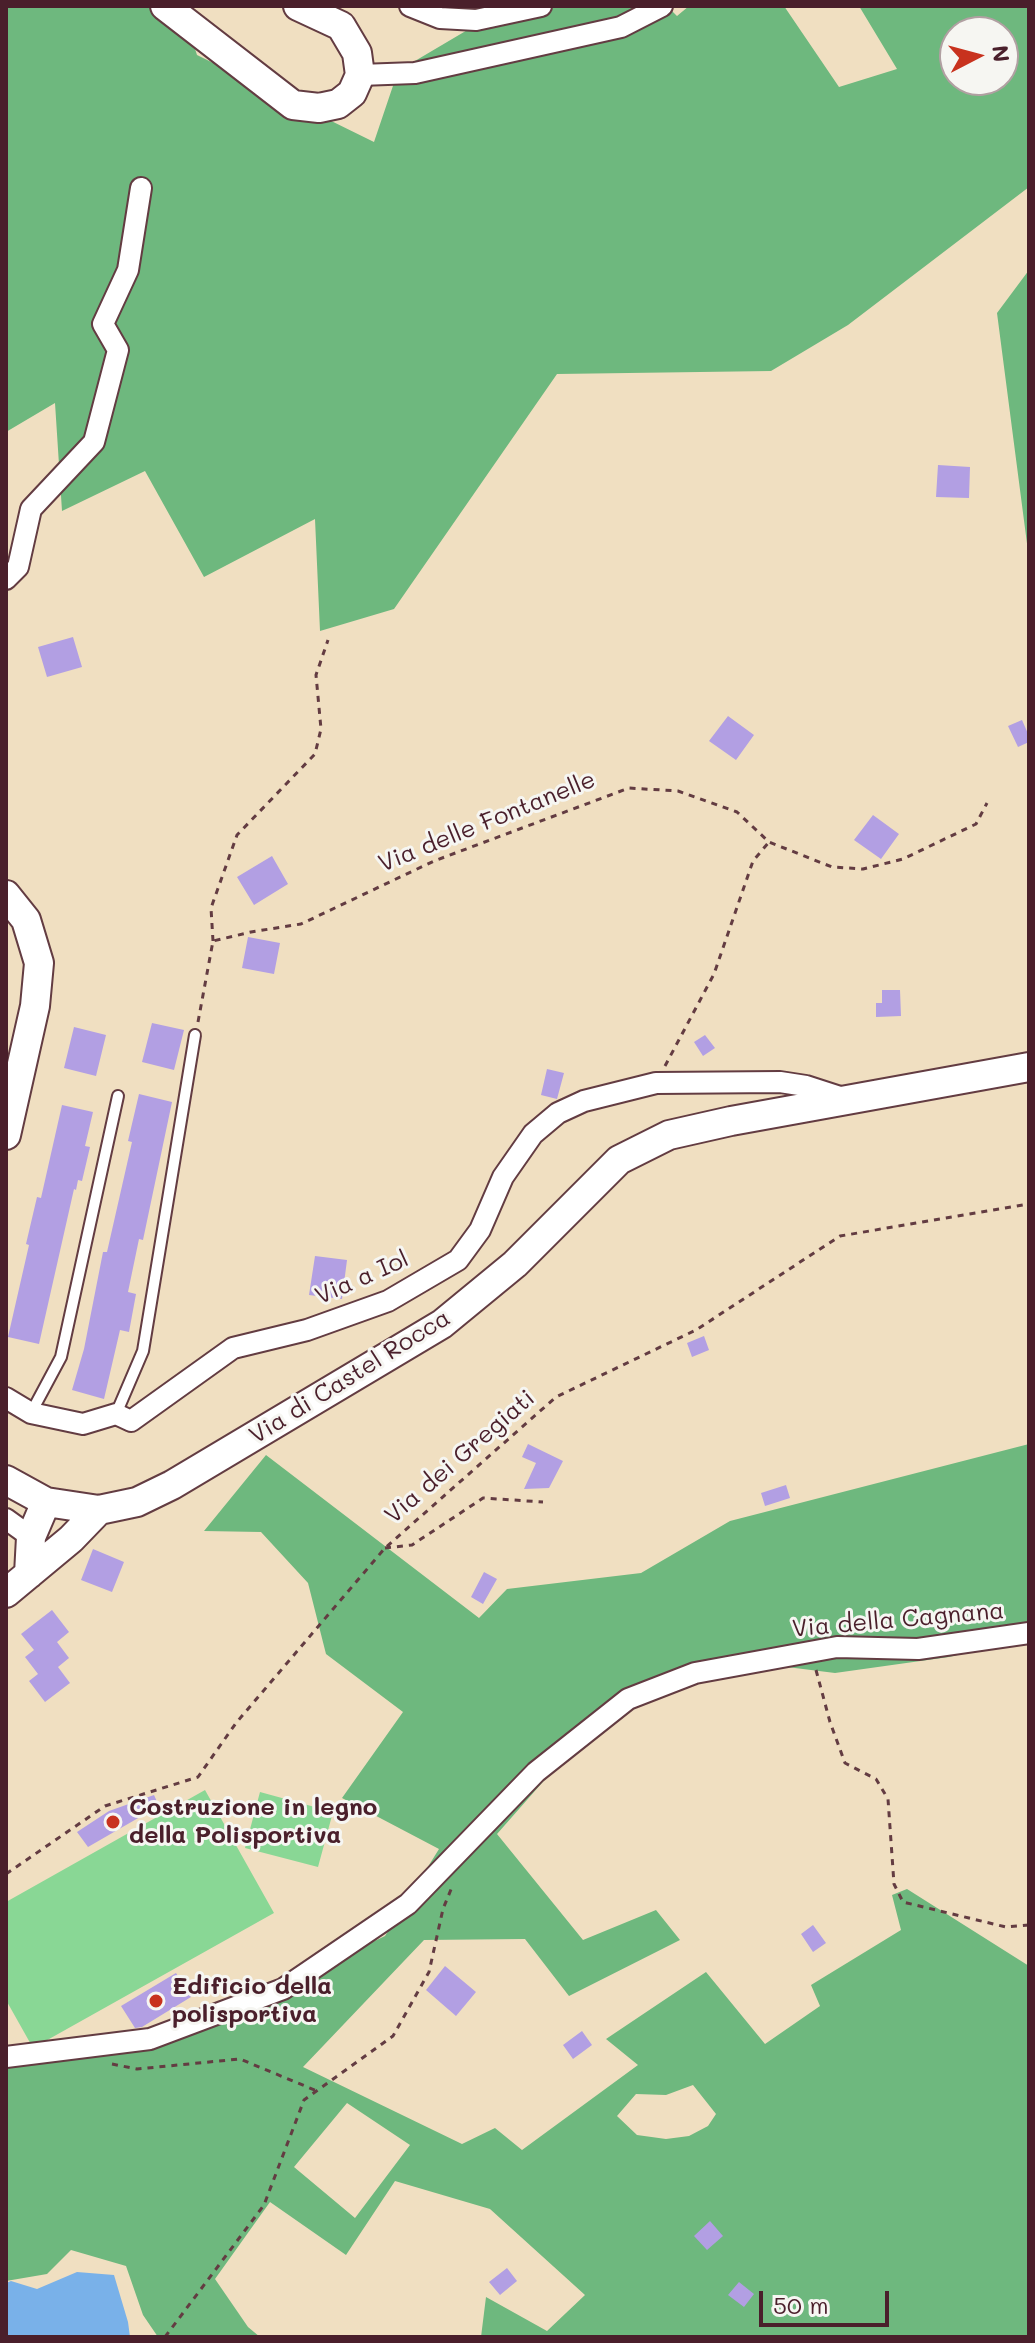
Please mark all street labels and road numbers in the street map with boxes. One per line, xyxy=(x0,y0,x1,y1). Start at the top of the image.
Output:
street label: Via delle Fontanelle xyxy=(374,765,600,879)
street label: Via a Iol xyxy=(311,1245,413,1311)
street label: Via di Castel Rocca xyxy=(244,1303,456,1451)
street label: Via dei Gregiati xyxy=(379,1384,541,1530)
street label: Via della Cagnana xyxy=(791,1596,1005,1644)

